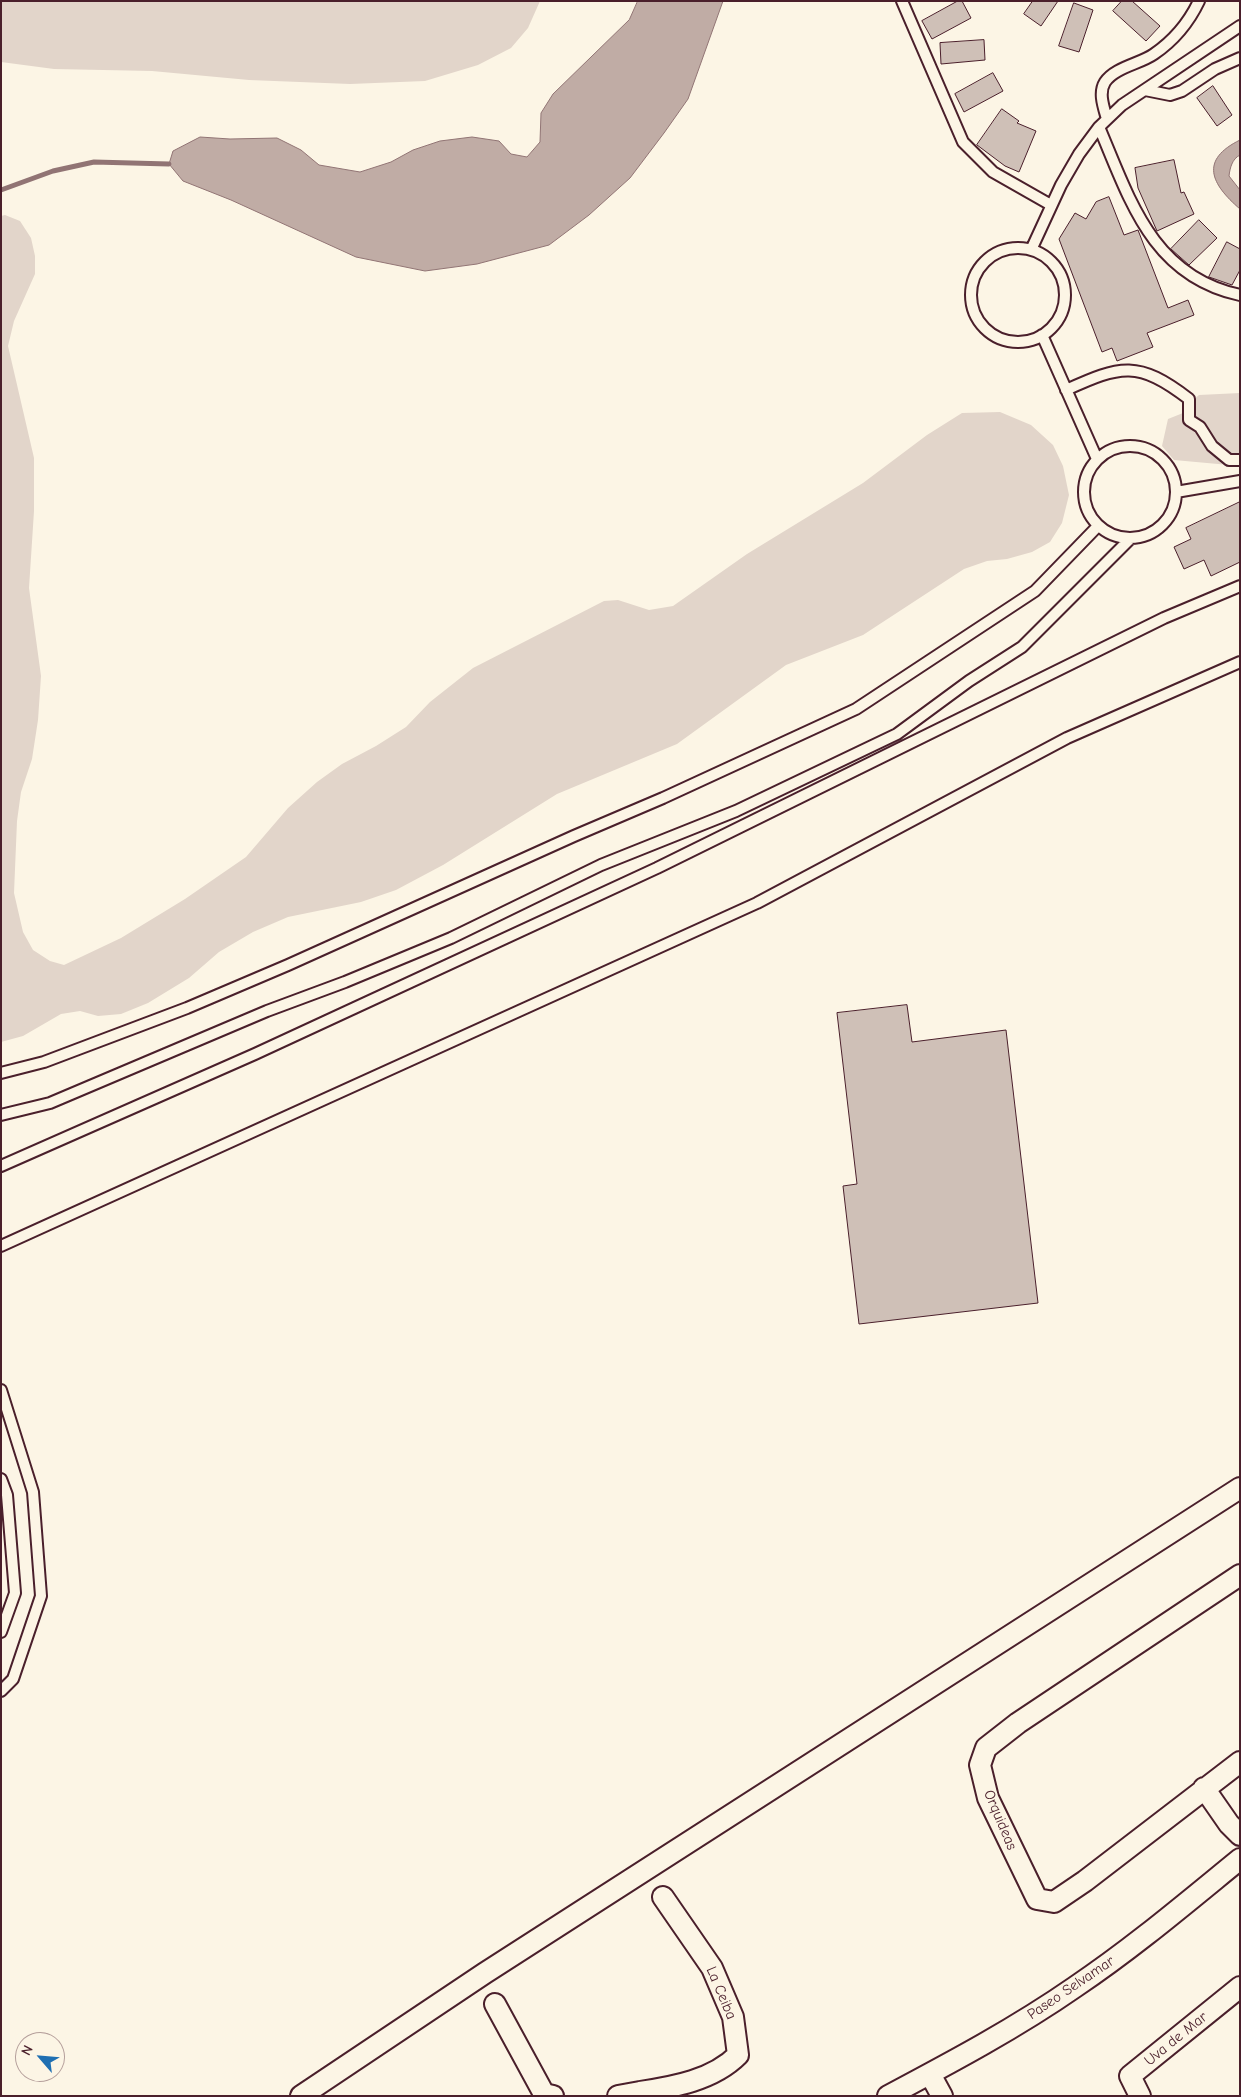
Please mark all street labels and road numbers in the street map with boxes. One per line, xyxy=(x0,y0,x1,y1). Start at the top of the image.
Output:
street label: Orquideas xyxy=(979,1787,1021,1853)
street label: Paseo Selvamar xyxy=(1024,1952,1118,2024)
street label: La Ceiba xyxy=(702,1964,740,2022)
street label: Uva de Mar xyxy=(1141,2008,1211,2070)

